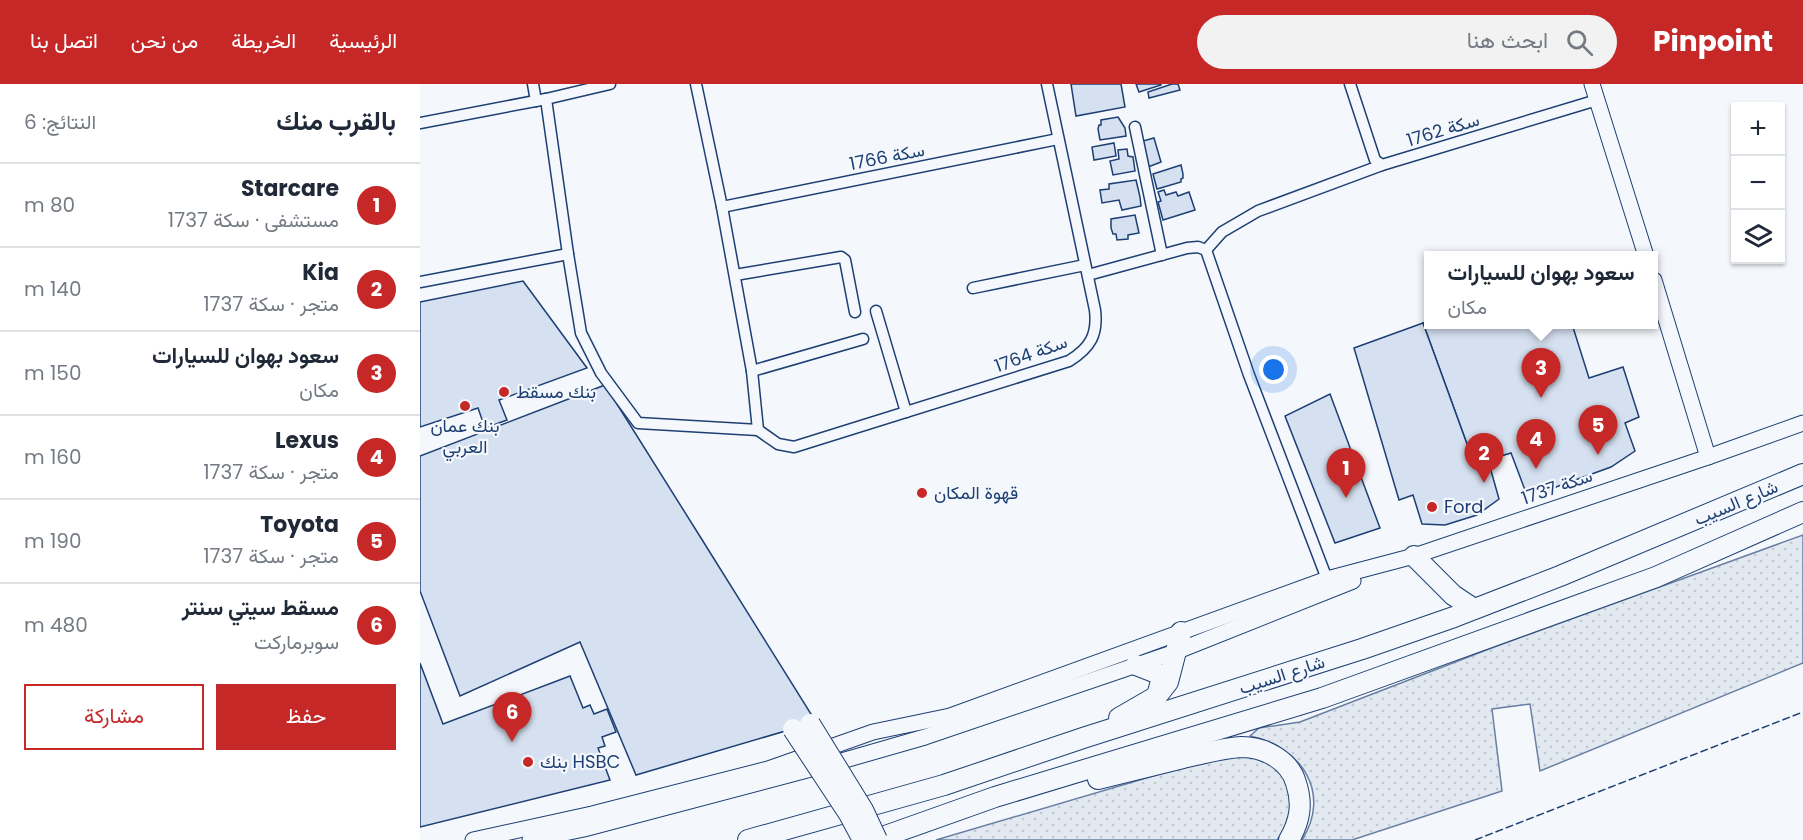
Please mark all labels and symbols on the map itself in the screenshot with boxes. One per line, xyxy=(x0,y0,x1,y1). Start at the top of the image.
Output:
street label: سكة 1762 xyxy=(1403,107,1482,152)
street label: سكة 1766 xyxy=(847,137,927,176)
street label: سكة 1764 xyxy=(991,329,1071,378)
pin: 3 xyxy=(1522,348,1560,398)
your location xyxy=(1259,355,1288,384)
place label: بنك مسقط xyxy=(516,379,596,404)
marker: بنك مسقط xyxy=(497,385,511,399)
marker: بنك عمان العربي xyxy=(458,399,472,413)
pin: 5 xyxy=(1578,406,1618,455)
place label: بنك عمان العربي xyxy=(430,413,500,462)
pin: 4 xyxy=(1516,420,1556,469)
pin: 2 xyxy=(1464,434,1504,483)
pin: 1 xyxy=(1326,448,1366,498)
street label: سكة 1737 xyxy=(1518,463,1596,510)
street label: شارع السيب xyxy=(1690,474,1782,531)
place label: قهوة المكان xyxy=(934,480,1018,505)
marker: قهوة المكان xyxy=(915,486,929,500)
place label: Ford xyxy=(1444,494,1483,519)
marker: Ford xyxy=(1425,500,1439,514)
street label: شارع السيب xyxy=(1236,649,1328,700)
pin: 6 xyxy=(492,692,532,742)
place label: بنك HSBC xyxy=(540,749,621,774)
marker: بنك HSBC xyxy=(521,755,535,769)

